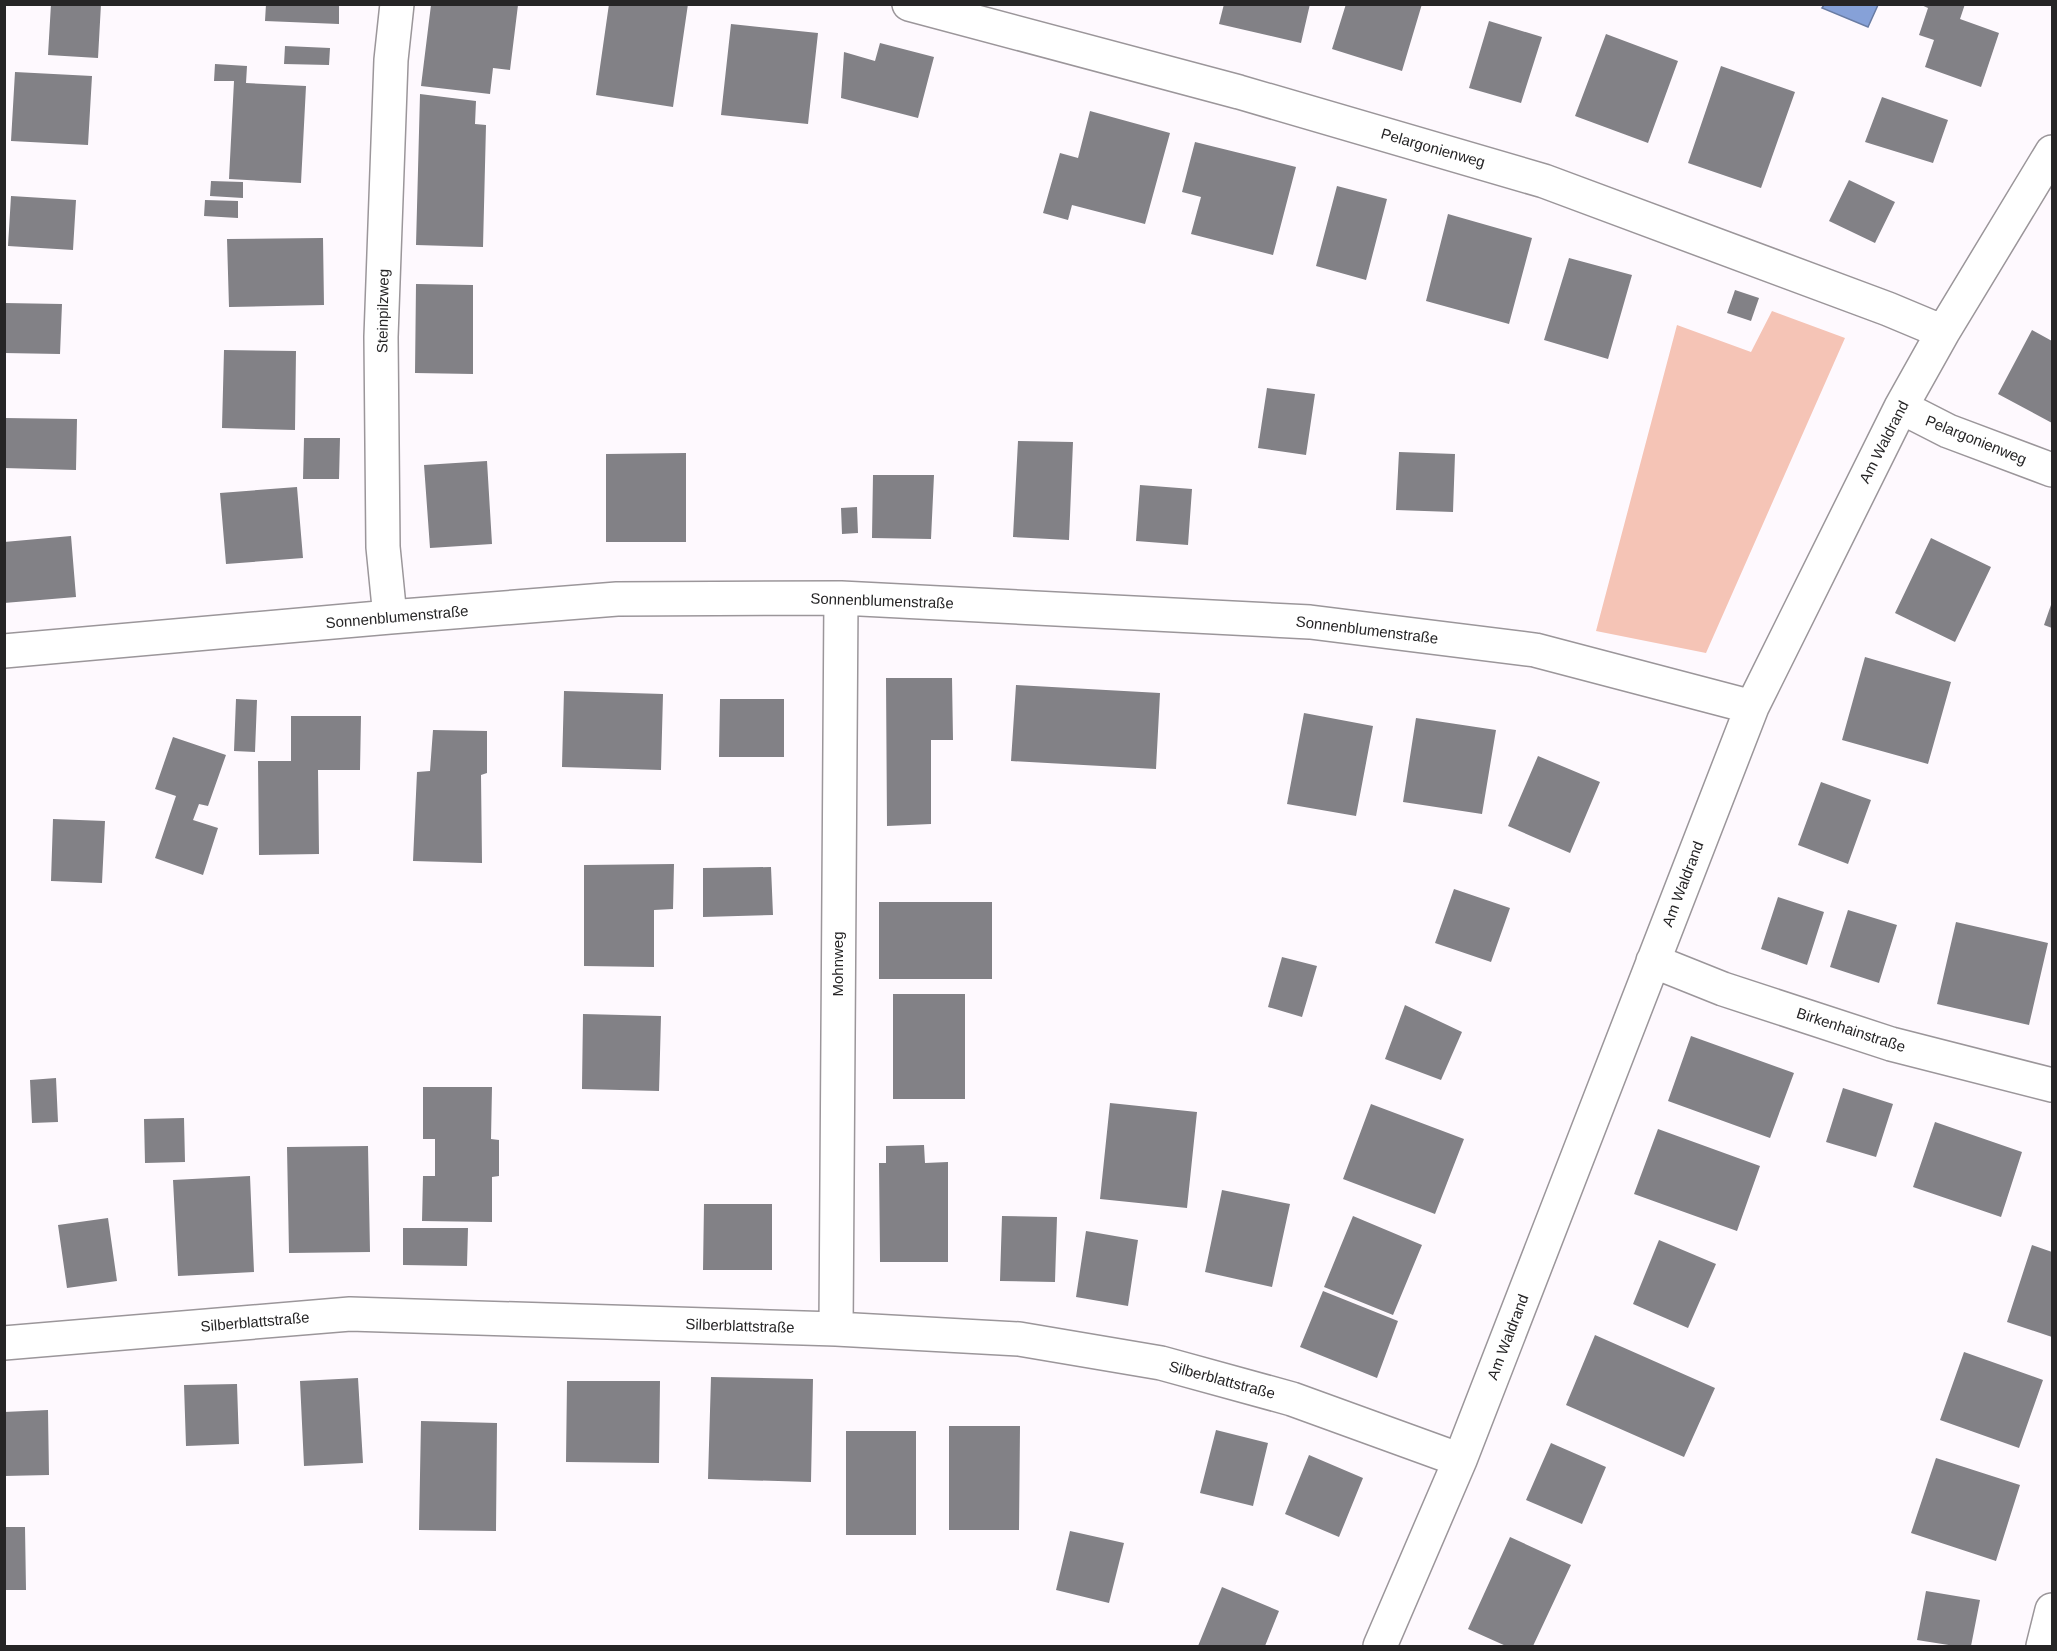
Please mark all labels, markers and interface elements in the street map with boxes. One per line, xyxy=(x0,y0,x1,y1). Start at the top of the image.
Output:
street label: Pelargonienweg xyxy=(1379,125,1487,171)
street label: Steinpilzweg xyxy=(373,269,392,353)
street label: Am Waldrand xyxy=(1855,398,1912,486)
street label: Pelargonienweg xyxy=(1923,412,2029,468)
street label: Sonnenblumenstraße xyxy=(810,590,954,611)
street label: Sonnenblumenstraße xyxy=(325,602,469,631)
street label: Sonnenblumenstraße xyxy=(1295,612,1439,647)
street label: Am Waldrand xyxy=(1658,839,1707,929)
street label: Mohnweg xyxy=(829,931,846,997)
street label: Birkenhainstraße xyxy=(1795,1004,1908,1055)
street label: Am Waldrand xyxy=(1483,1292,1532,1382)
street label: Silberblattstraße xyxy=(200,1308,310,1335)
street label: Silberblattstraße xyxy=(685,1315,795,1336)
street label: Silberblattstraße xyxy=(1167,1357,1277,1402)

